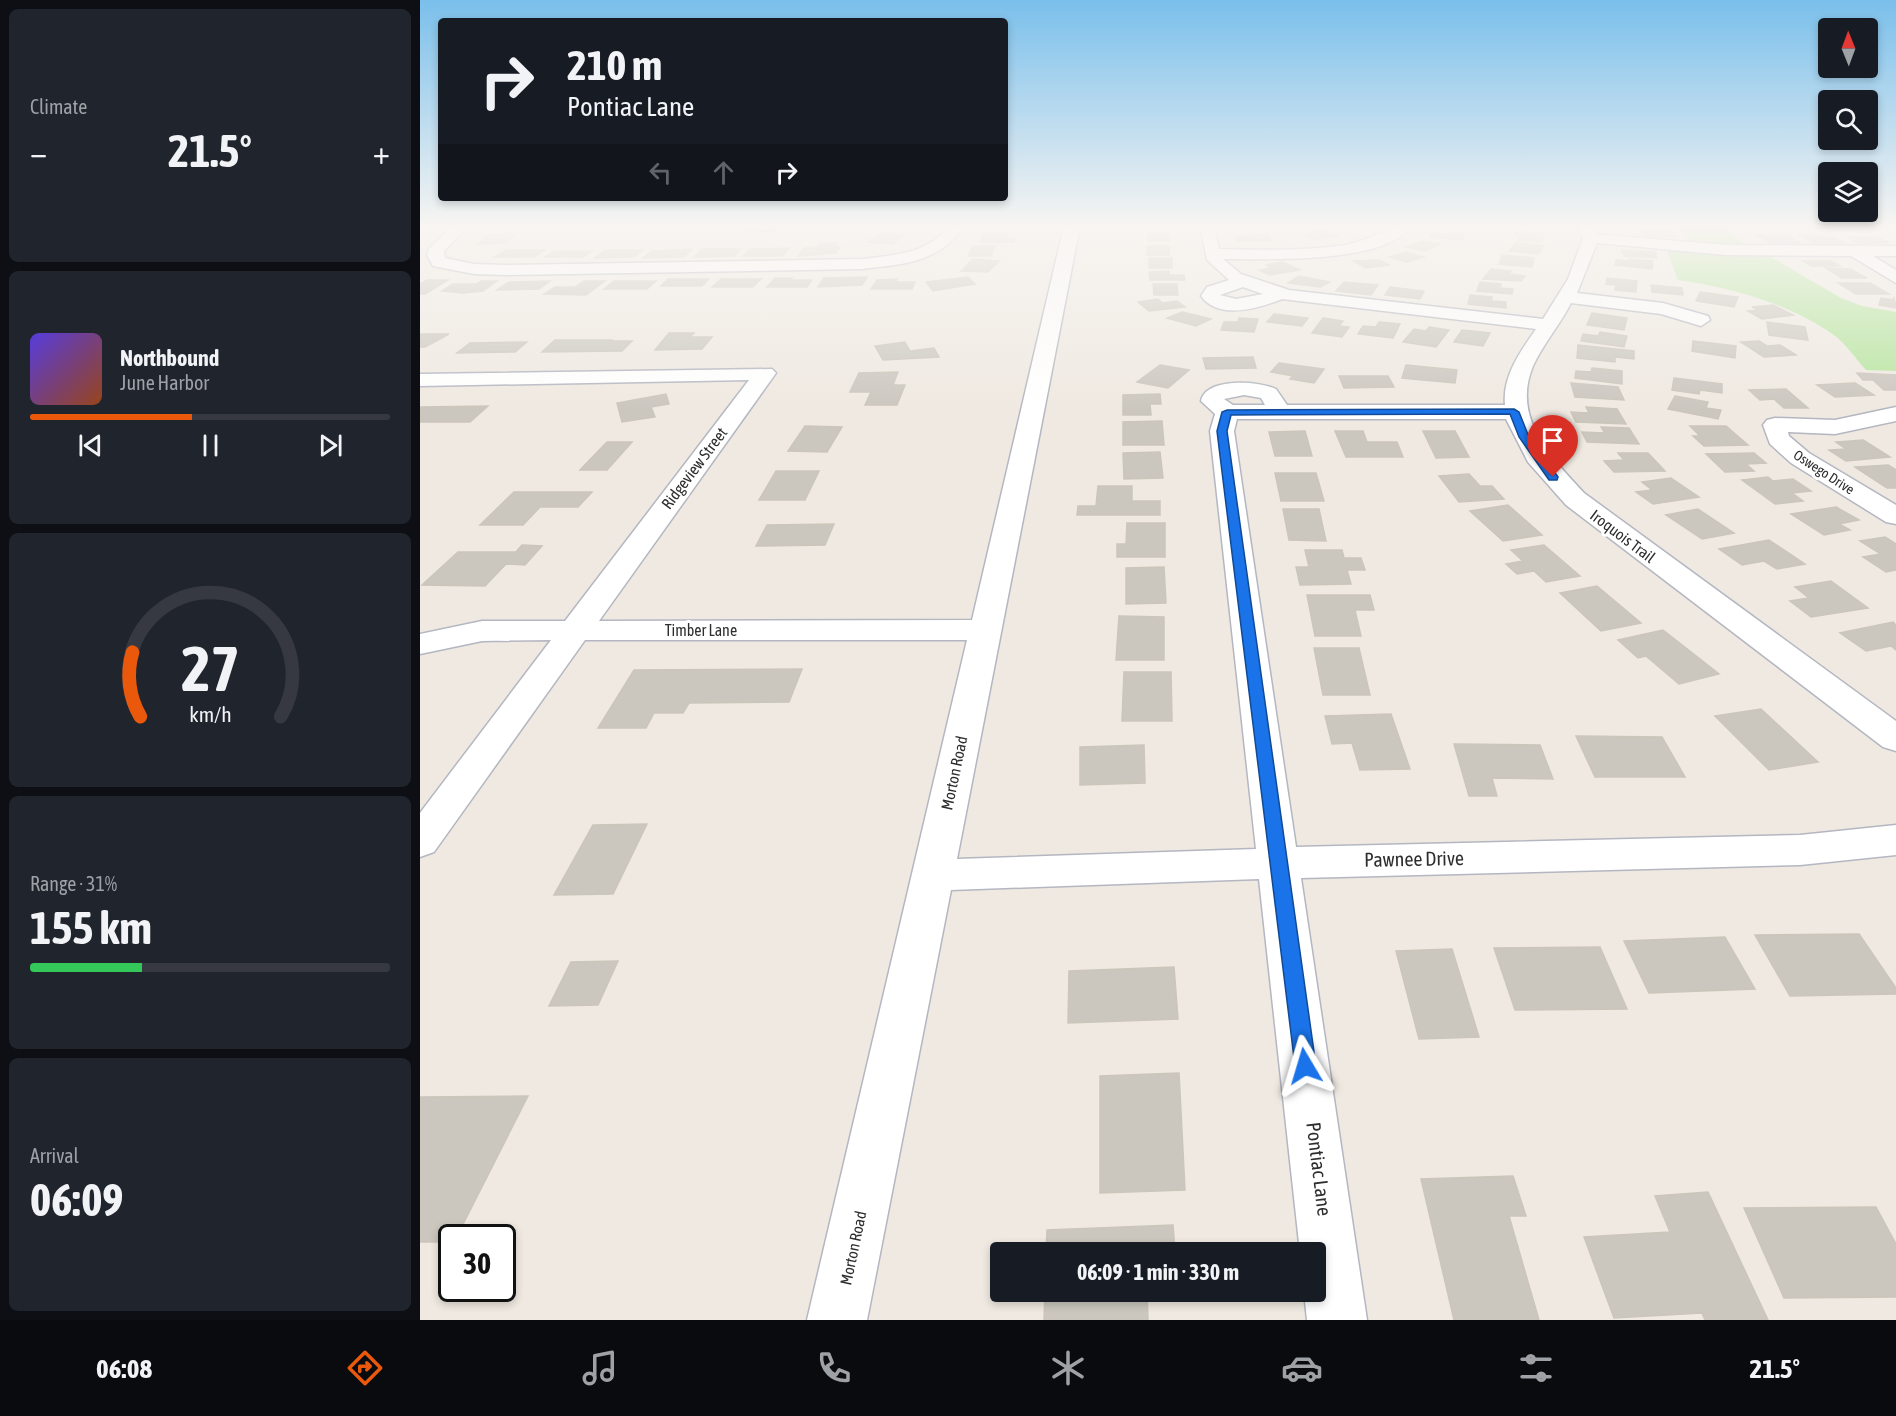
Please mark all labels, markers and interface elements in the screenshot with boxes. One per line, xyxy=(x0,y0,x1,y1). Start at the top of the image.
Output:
north arrow xyxy=(1818,18,1878,78)
map controls xyxy=(1818,18,1878,222)
text: 210 m xyxy=(567,41,662,89)
icon: right xyxy=(468,42,546,120)
button: search xyxy=(1818,90,1878,150)
text: Pontiac Lane xyxy=(567,91,694,122)
text: Climate xyxy=(30,95,87,118)
text: 21.5° xyxy=(168,125,252,177)
text: − xyxy=(30,133,47,171)
text: + xyxy=(373,133,390,171)
icon: left xyxy=(644,156,677,189)
icon: ahead xyxy=(707,156,740,189)
icon: right xyxy=(770,156,803,189)
button: layers xyxy=(1818,162,1878,222)
text: Northbound xyxy=(120,345,219,371)
text: June Harbor xyxy=(120,371,209,394)
pin xyxy=(1527,415,1578,477)
street label: Ridgeview Street xyxy=(658,423,731,513)
icon: arrive xyxy=(1536,424,1569,457)
icon: previous xyxy=(74,429,107,462)
icon: pause xyxy=(194,429,227,462)
icon: next xyxy=(314,429,347,462)
street label: Oswego Drive xyxy=(1791,446,1857,498)
street label: Iroquois Trail xyxy=(1586,506,1660,567)
street label: Timber Lane xyxy=(665,621,737,639)
text: 27 xyxy=(181,633,239,704)
text: km/h xyxy=(189,702,231,727)
street label: Morton Road xyxy=(937,734,971,812)
street label: Pawnee Drive xyxy=(1364,846,1464,871)
text: Range · 31% xyxy=(30,872,117,895)
text: 155 km xyxy=(30,902,152,954)
position arrow xyxy=(1273,1034,1337,1098)
street label: Pontiac Lane xyxy=(1302,1121,1337,1217)
text: Arrival xyxy=(30,1144,79,1167)
text: 06:09 xyxy=(30,1174,124,1226)
street label: Morton Road xyxy=(836,1209,870,1287)
speed limit sign: 30 xyxy=(438,1224,516,1302)
text: 06:09 · 1 min · 330 m xyxy=(1077,1259,1239,1285)
icon: directions xyxy=(344,1347,386,1389)
icon: music xyxy=(579,1347,621,1389)
icon: phone xyxy=(813,1347,855,1389)
icon: climate xyxy=(1047,1347,1089,1389)
icon: car xyxy=(1281,1347,1323,1389)
icon: filters xyxy=(1515,1347,1557,1389)
text: 06:08 xyxy=(96,1353,152,1384)
text: 21.5° xyxy=(1750,1353,1800,1384)

